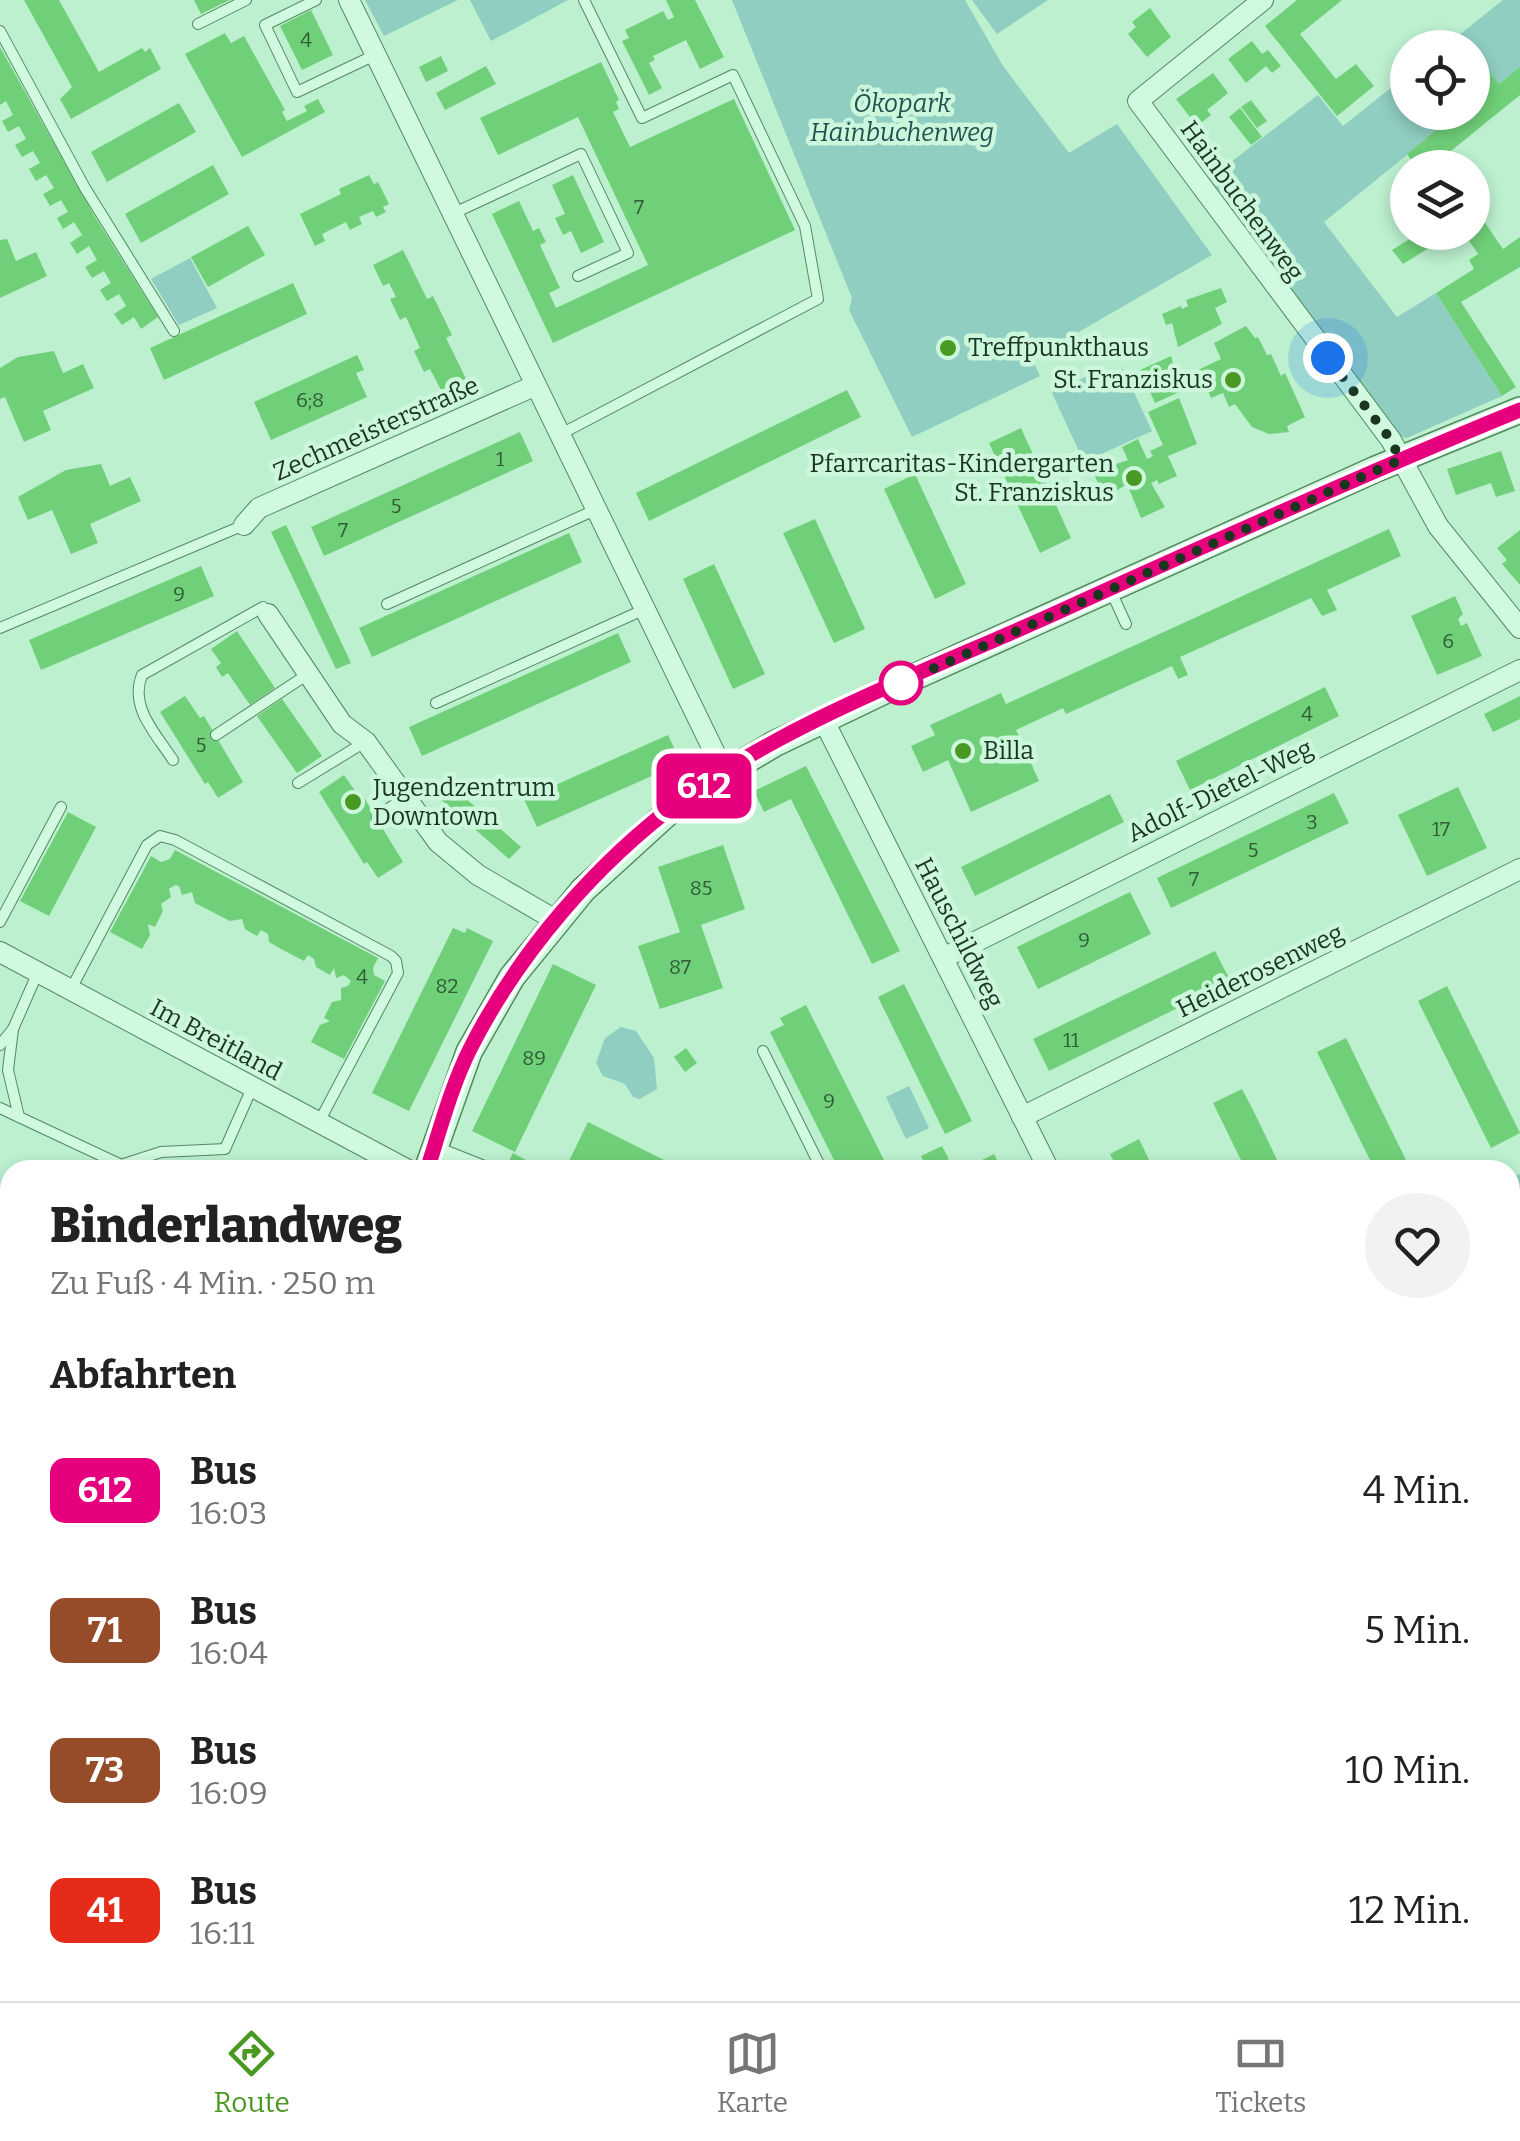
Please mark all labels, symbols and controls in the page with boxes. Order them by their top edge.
house number: 4 [300,28,312,52]
map controls [1390,30,1490,250]
button: locate [1390,30,1490,130]
park label: Ökopark Hainbuchenweg [810,89,994,148]
street label: Hainbuchenweg [1174,115,1310,287]
button: layers [1390,150,1490,250]
house number: 7 [634,195,644,219]
place label: Treffpunkthaus [968,333,1149,363]
your location [1303,333,1353,383]
marker: Treffpunkthaus [937,337,959,359]
place label: St. Franziskus [1053,365,1213,395]
marker: St. Franziskus [1222,369,1244,391]
street label: Zechmeisterstraße [269,370,483,488]
house number: 6;8 [296,388,324,412]
house number: 1 [496,447,504,471]
place label: Pfarrcaritas-Kindergarten St. Franziskus [810,449,1114,508]
marker: Pfarrcaritas-Kindergarten St. Franziskus [1123,467,1145,489]
house number: 5 [391,494,401,518]
house number: 7 [338,518,348,542]
house number: 9 [173,582,185,606]
house number: 6 [1442,629,1454,653]
unlabelled marker [880,662,922,704]
house number: 4 [1301,702,1313,726]
house number: 5 [196,733,206,757]
street label: Adolf-Dietel-Weg [1122,733,1318,849]
place label: Billa [983,736,1034,766]
marker: Billa [952,740,974,762]
line badge: 612 [646,754,762,818]
text: 612 [676,765,732,807]
place label: Jugendzentrum Downtown [372,773,555,832]
marker: Jugendzentrum Downtown [342,791,364,813]
house number: 3 [1306,810,1318,834]
house number: 17 [1432,817,1450,841]
house number: 5 [1248,838,1258,862]
street label: Hauschildweg [908,853,1010,1013]
house number: 7 [1189,867,1199,891]
house number: 85 [690,876,712,900]
street label: Heiderosenweg [1172,918,1348,1024]
house number: 9 [1078,928,1090,952]
house number: 87 [669,955,691,979]
house number: 4 [356,965,368,989]
house number: 82 [436,974,458,998]
street label: Im Breitland [145,993,287,1087]
house number: 11 [1063,1028,1079,1052]
house number: 89 [522,1046,546,1070]
house number: 9 [823,1089,835,1113]
button: heart [1365,1193,1470,1298]
text: Binderlandweg [50,1197,402,1255]
text: Zu Fuß · 4 Min. · 250 m [50,1264,375,1302]
text: Abfahrten [50,1352,236,1398]
text: Bus [190,1448,257,1494]
text: 4 Min. [1363,1467,1470,1513]
text: 612 [77,1469,133,1511]
text: 16:03 [190,1494,267,1532]
text: Bus [190,1588,257,1634]
text: 5 Min. [1365,1607,1470,1653]
text: 71 [88,1609,122,1651]
text: 16:04 [190,1634,268,1672]
text: Bus [190,1728,257,1774]
text: 10 Min. [1345,1747,1470,1793]
text: 73 [86,1749,124,1791]
text: 16:09 [190,1774,268,1812]
text: Bus [190,1868,257,1914]
text: 12 Min. [1349,1887,1470,1933]
text: 41 [87,1889,123,1931]
text: 16:11 [190,1914,255,1952]
tab: Route [213,2026,290,2119]
tab: Karte [717,2026,788,2119]
tab: Tickets [1215,2026,1307,2119]

